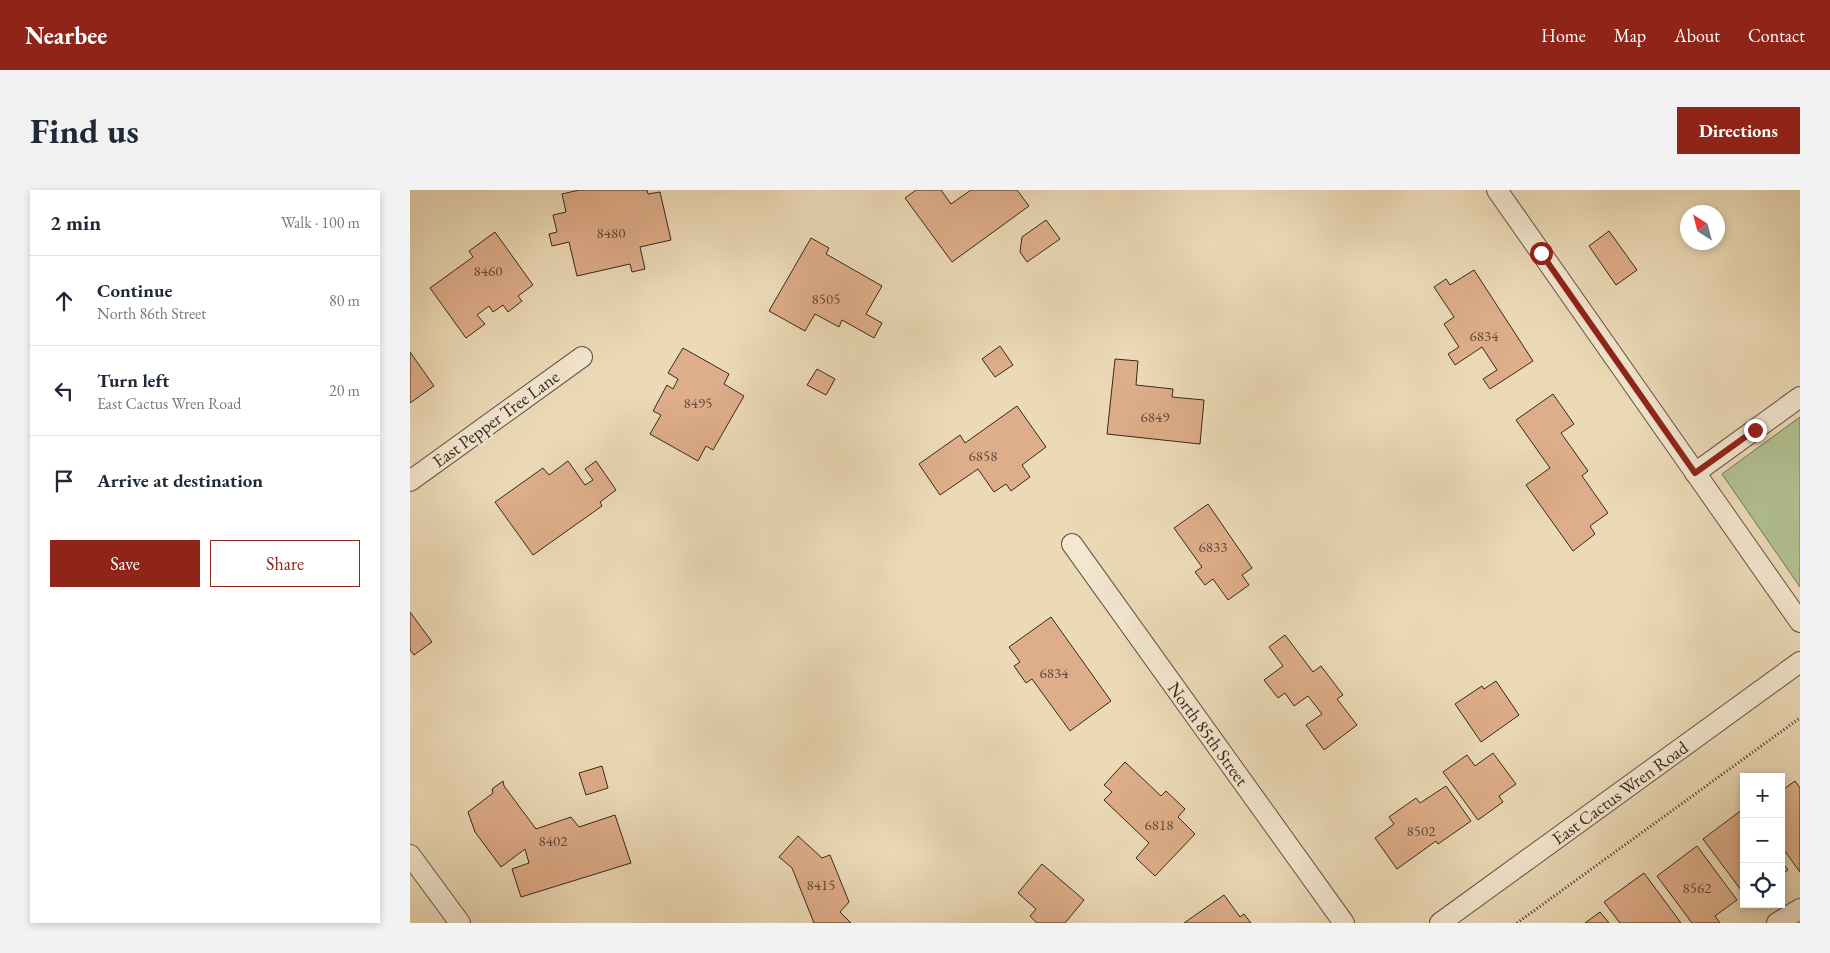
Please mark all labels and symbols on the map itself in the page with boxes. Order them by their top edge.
north arrow [1680,205,1725,250]
house number: 8480 [597,223,625,242]
route start [1530,242,1553,265]
house number: 8460 [474,261,502,280]
house number: 8505 [812,289,840,308]
house number: 6834 [1470,326,1499,345]
street label: East Pepper Tree Lane [428,365,564,472]
house number: 8495 [684,393,712,412]
house number: 6849 [1141,407,1169,426]
route end [1744,419,1767,442]
house number: 6858 [969,446,997,465]
house number: 6833 [1199,537,1227,556]
house number: 6834 [1040,663,1069,682]
street label: North 85th Street [1163,677,1254,791]
street label: East Cactus Wren Road [1547,735,1693,850]
house number: 6818 [1145,815,1173,834]
house number: 8502 [1407,821,1436,840]
house number: 8402 [539,831,568,850]
house number: 8415 [807,875,835,894]
house number: 8562 [1683,878,1712,897]

